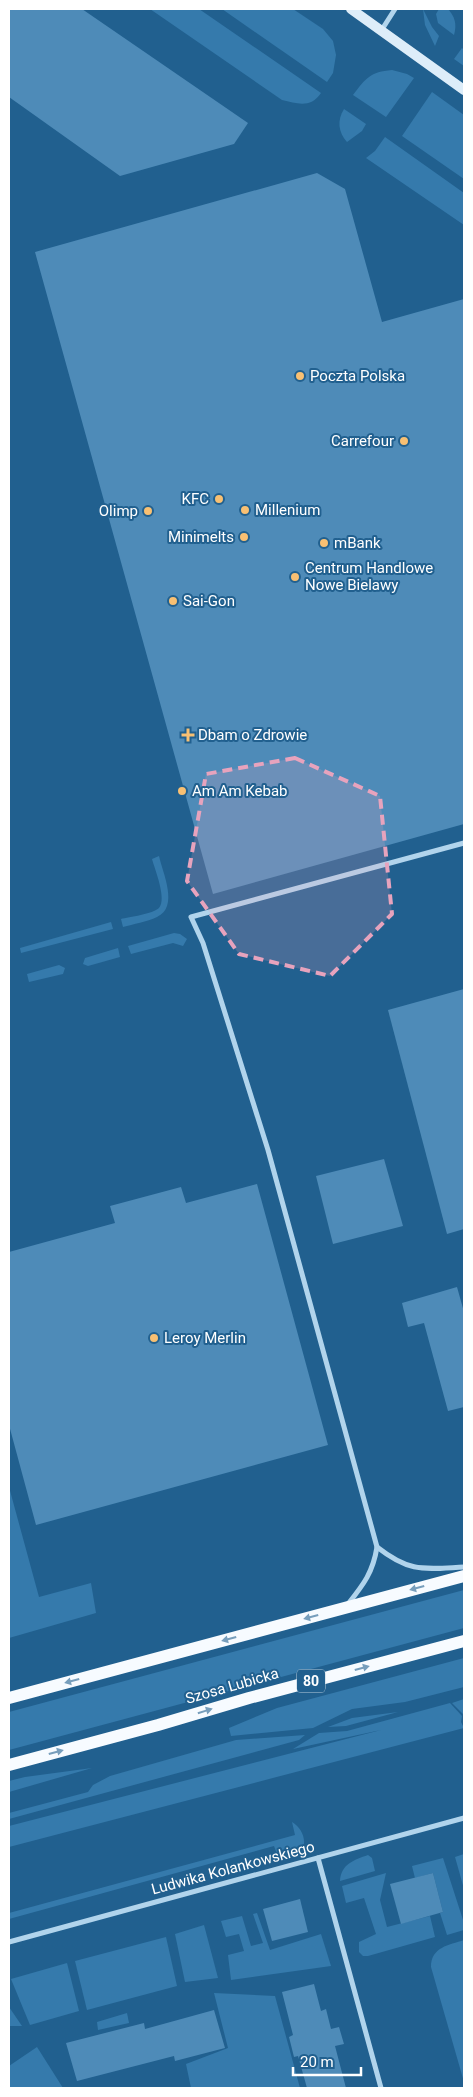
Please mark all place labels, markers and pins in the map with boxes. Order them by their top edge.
place label: Poczta Polska [310,367,405,385]
marker: Poczta Polska [294,370,306,382]
place label: Carrefour [331,432,394,450]
marker: Carrefour [398,435,410,447]
place label: KFC [182,490,209,508]
marker: KFC [213,493,225,505]
place label: Millenium [255,501,320,519]
place label: Olimp [99,502,138,520]
marker: Millenium [239,504,251,516]
marker: Olimp [142,505,154,517]
place label: Minimelts [168,528,234,546]
marker: Minimelts [238,531,250,543]
place label: mBank [334,534,381,552]
marker: mBank [318,537,330,549]
place label: Centrum Handlowe Nowe Bielawy [305,559,433,594]
marker: Centrum Handlowe Nowe Bielawy [289,571,301,583]
place label: Sai-Gon [183,592,235,610]
marker: Sai-Gon [167,595,179,607]
place label: Dbam o Zdrowie [198,726,307,744]
marker: Dbam o Zdrowie [182,729,194,741]
place label: Am Am Kebab [192,782,288,800]
marker: Am Am Kebab [176,785,188,797]
place label: Leroy Merlin [164,1329,246,1347]
marker: Leroy Merlin [148,1332,160,1344]

